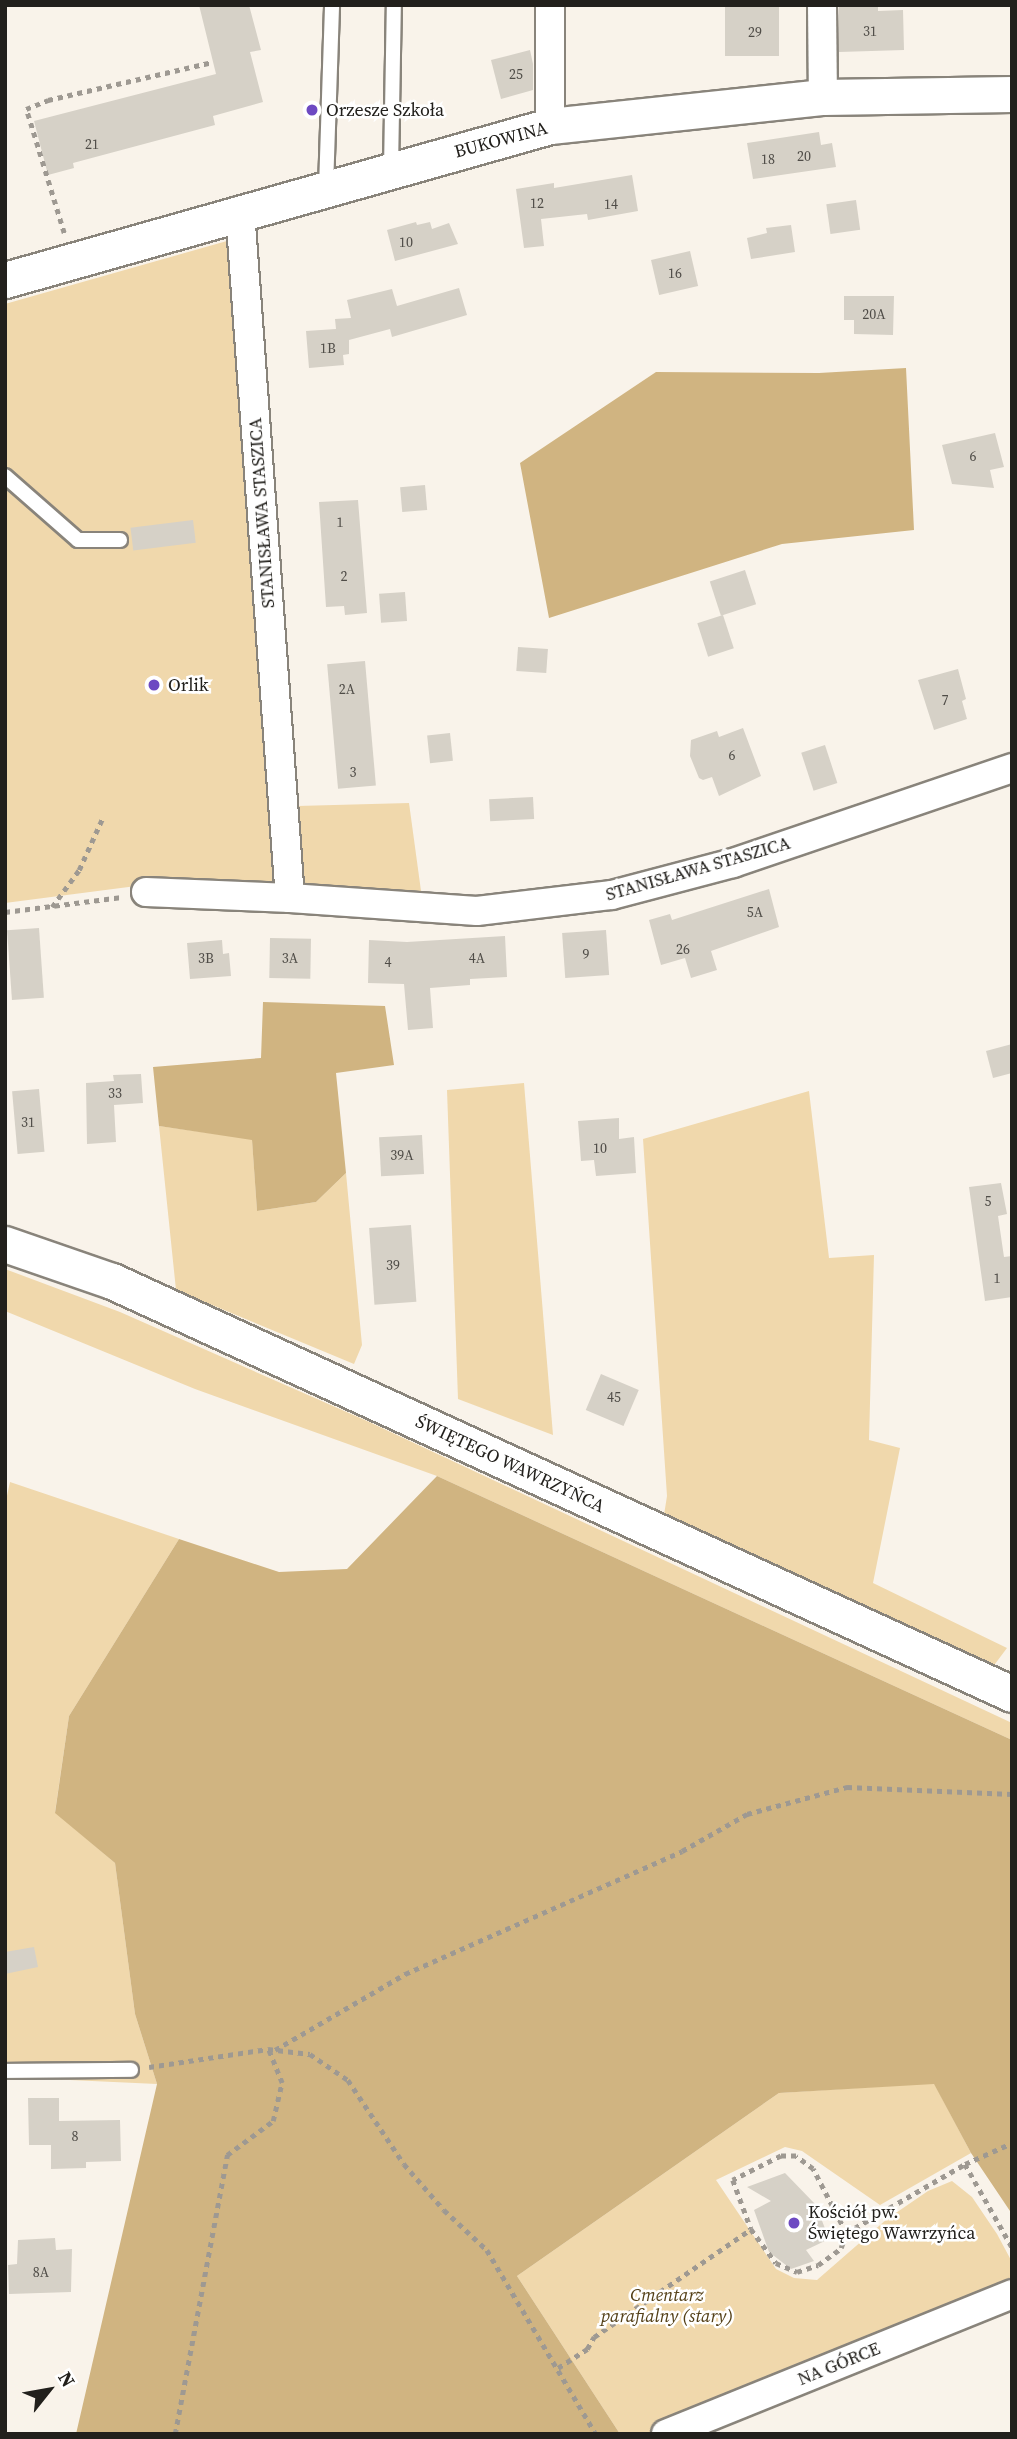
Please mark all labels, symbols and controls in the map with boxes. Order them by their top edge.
house number: 31 [863,23,877,39]
house number: 29 [748,24,762,40]
house number: 25 [509,66,523,82]
place label: Orzesze Szkoła [326,99,444,121]
marker: Orzesze Szkoła [304,102,320,118]
street label: BUKOWINA [452,117,550,163]
house number: 21 [85,136,99,152]
house number: 20 [797,148,811,164]
house number: 18 [761,151,775,167]
house number: 12 [530,195,544,211]
house number: 14 [604,196,618,212]
house number: 10 [399,234,413,250]
house number: 16 [668,265,682,281]
house number: 20A [862,306,886,322]
house number: 1B [320,340,336,356]
street label: STANISŁAWA STASZICA [245,417,279,609]
house number: 6 [970,448,976,464]
house number: 1 [337,514,343,530]
house number: 2 [341,568,347,584]
place label: Orlik [168,674,209,696]
marker: Orlik [146,677,162,693]
house number: 2A [339,681,355,697]
house number: 7 [942,692,948,708]
house number: 6 [729,747,735,763]
house number: 3 [350,764,356,780]
street label: STANISŁAWA STASZICA [603,832,793,906]
house number: 5A [747,904,763,920]
house number: 26 [676,941,690,957]
house number: 9 [583,946,589,962]
house number: 3B [198,950,214,966]
house number: 3A [282,950,298,966]
house number: 4A [469,950,485,966]
house number: 4 [385,954,391,970]
house number: 33 [108,1085,122,1101]
house number: 31 [21,1114,35,1130]
house number: 10 [593,1140,607,1156]
house number: 39A [390,1147,414,1163]
house number: 5 [985,1193,991,1209]
house number: 39 [386,1257,400,1273]
house number: 1 [994,1270,1000,1286]
house number: 45 [607,1389,621,1405]
street label: ŚWIĘTEGO WAWRZYŃCA [412,1411,608,1517]
house number: 8 [72,2128,78,2144]
place label: Kościół pw. Świętego Wawrzyńca [808,2202,976,2244]
marker: Kościół pw. Świętego Wawrzyńca [786,2215,802,2231]
house number: 8A [33,2264,49,2280]
park label: Cmentarz parafialny (stary) [601,2285,733,2328]
street label: NA GÓRCE [795,2338,883,2390]
north arrow [14,2355,84,2425]
text: N [52,2367,82,2392]

